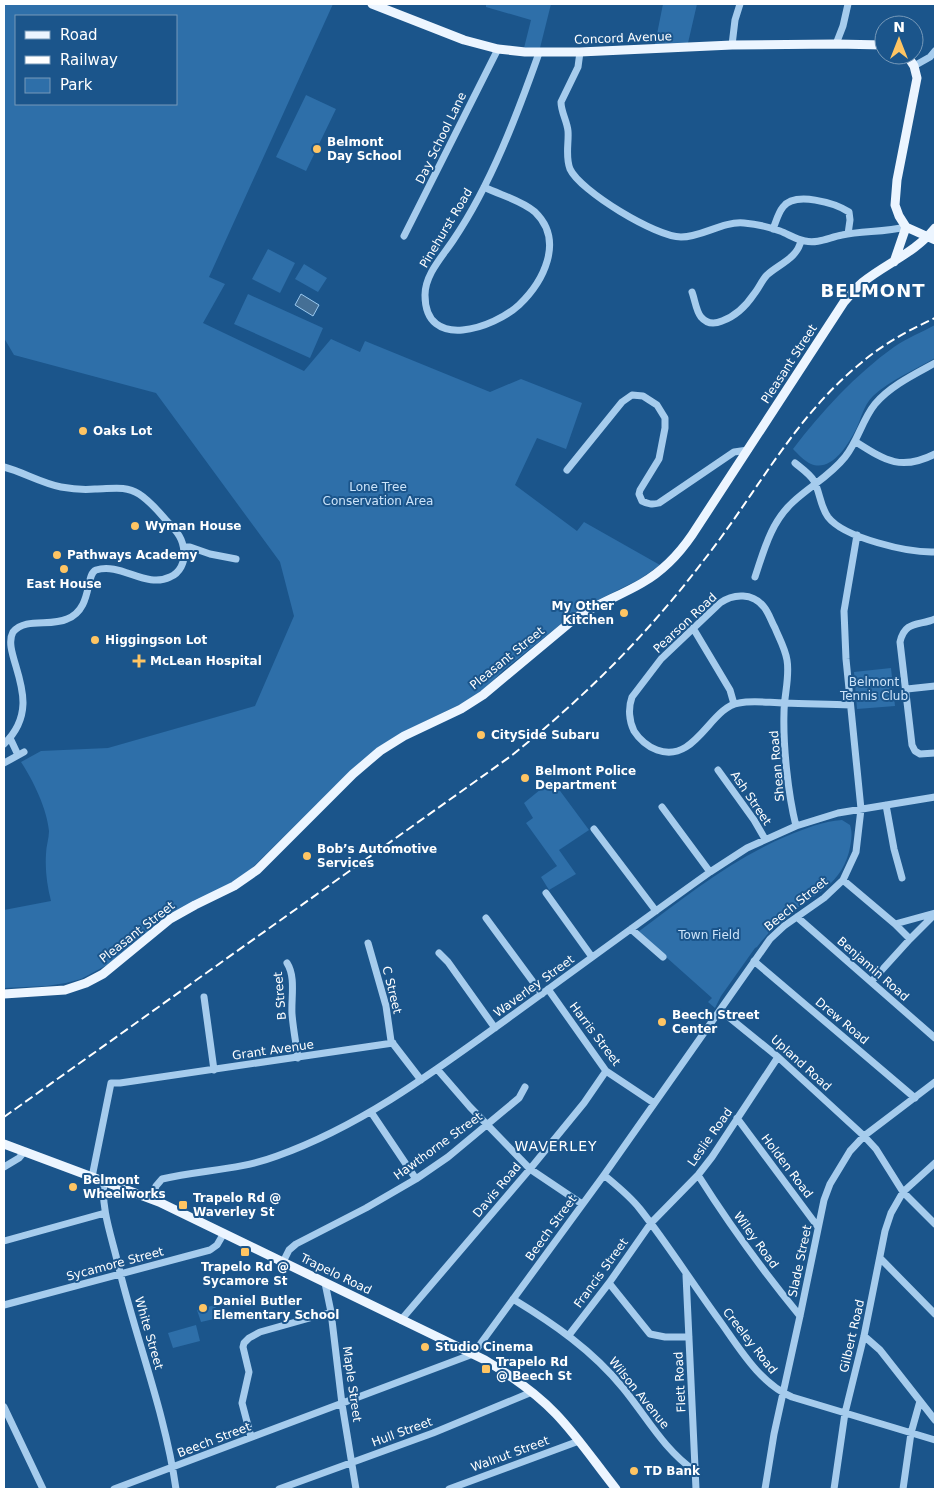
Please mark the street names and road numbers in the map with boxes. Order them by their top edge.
street label: Concord Avenue [574,29,672,47]
street label: Day School Lane [413,90,469,186]
street label: Pinehurst Road [417,186,475,270]
street label: Pleasant Street [758,322,820,406]
street label: Pearson Road [650,590,720,656]
street label: Pleasant Street [467,624,547,692]
street label: Shean Road [767,730,787,802]
street label: Ash Street [728,768,774,828]
street label: Beech Street [761,874,831,934]
street label: Pleasant Street [97,898,178,966]
street label: Benjamin Road [834,934,912,1004]
street label: Waverley Street [491,952,577,1020]
street label: C Street [379,965,405,1016]
street label: B Street [271,971,289,1021]
street label: Drew Road [813,995,871,1047]
street label: Harris Street [567,999,624,1069]
street label: Upland Road [768,1032,834,1094]
street label: Grant Avenue [231,1037,315,1063]
street label: Leslie Road [685,1105,735,1169]
street label: Hawthorne Street [391,1109,485,1183]
street label: Holden Road [758,1131,816,1201]
street label: Davis Road [470,1160,524,1220]
street label: Beech Street [523,1192,580,1263]
street label: Wiley Road [731,1209,781,1271]
street label: Slade Street [786,1223,815,1298]
street label: Francis Street [571,1235,631,1310]
street label: Sycamore Street [65,1244,165,1284]
street label: Trapelo Road [297,1250,374,1297]
street label: White Street [132,1295,166,1371]
street label: Gilbert Road [837,1298,867,1374]
street label: Creeley Road [720,1305,780,1377]
street label: Maple Street [340,1345,364,1423]
street label: Flett Road [671,1351,689,1413]
street label: Wilson Avenue [606,1354,672,1432]
street label: Hull Street [370,1414,435,1449]
street label: Beech Street [175,1419,253,1460]
street label: Walnut Street [469,1433,551,1475]

